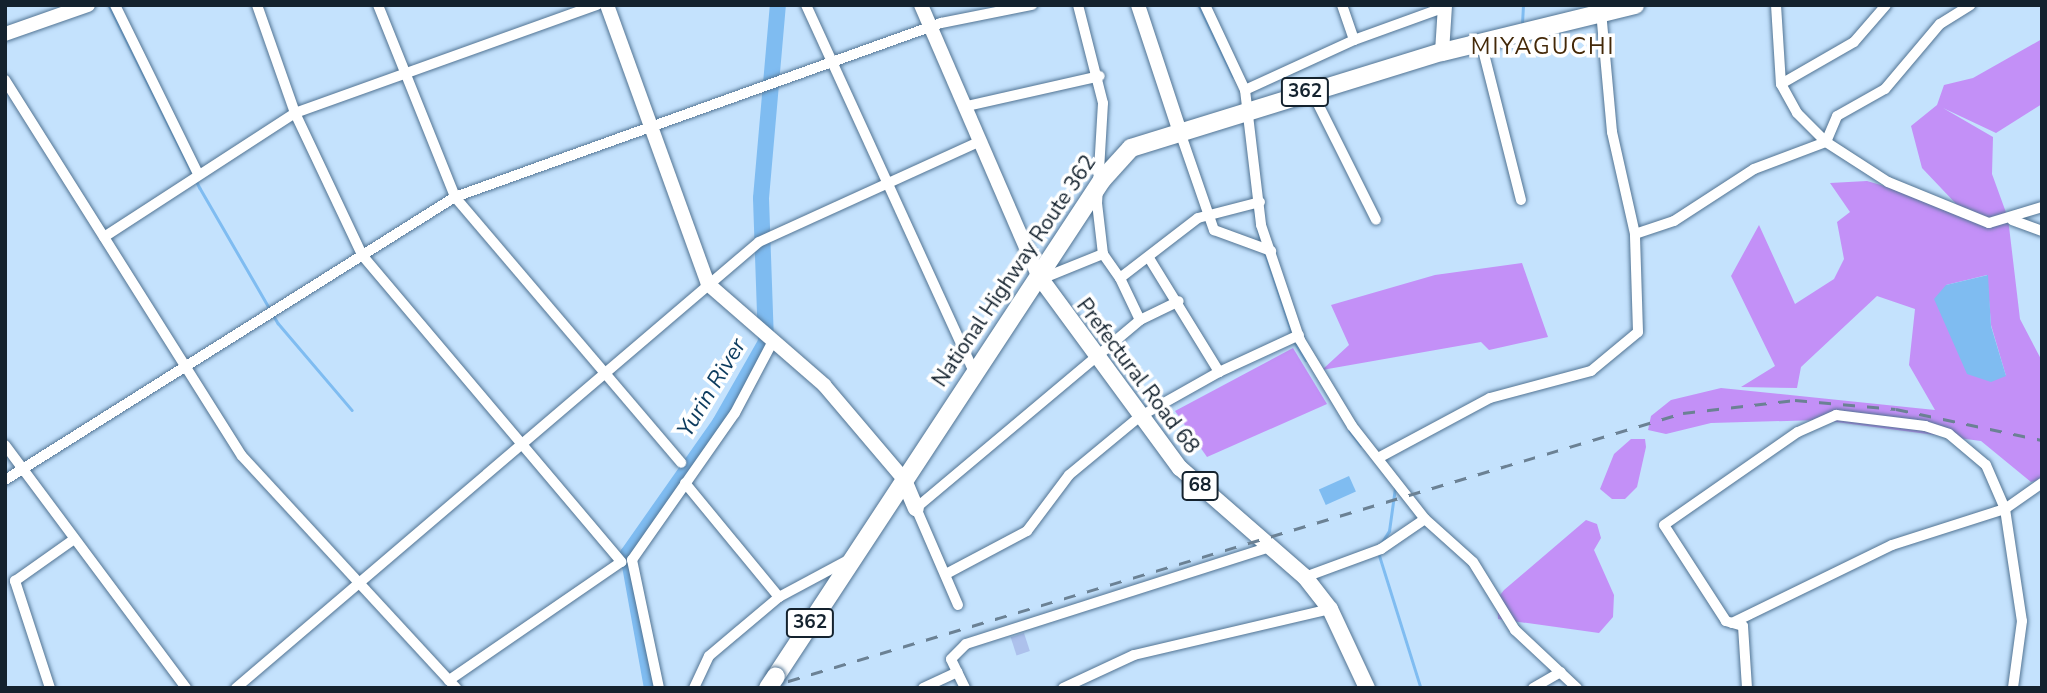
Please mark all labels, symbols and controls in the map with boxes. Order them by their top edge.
district label: MIYAGUCHI [1472,33,1614,61]
road number: 362 [1280,76,1330,108]
street label: National Highway Route 362 [927,150,1101,392]
street label: Prefectural Road 68 [1071,293,1205,459]
water label: Yurin River [672,334,752,442]
road number: 68 [1181,471,1219,502]
road number: 362 [786,608,834,638]

